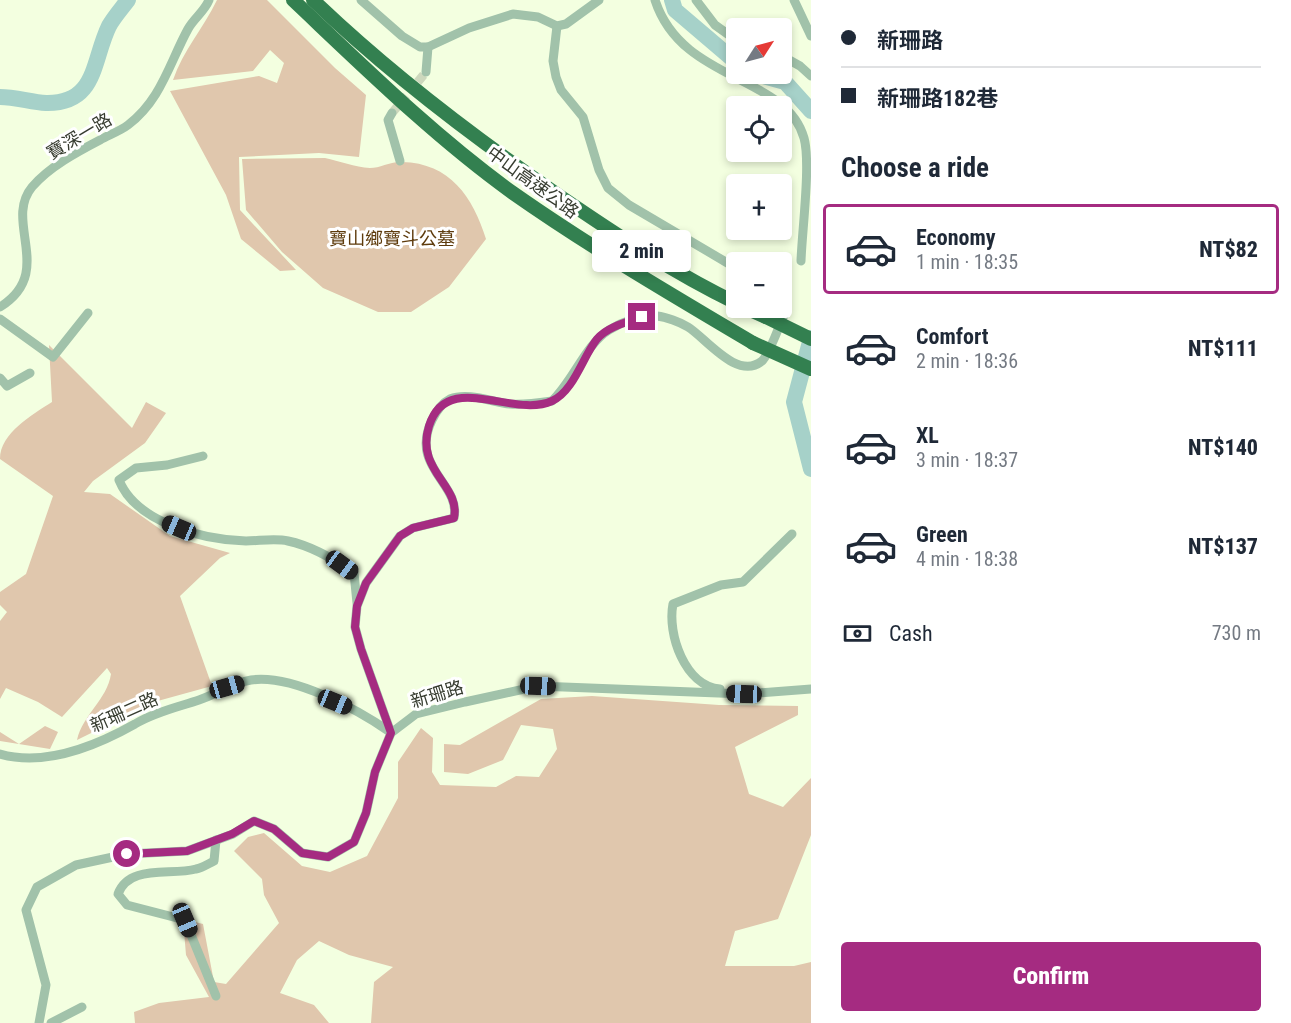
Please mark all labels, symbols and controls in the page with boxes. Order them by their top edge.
north arrow [726,18,792,84]
map controls [726,18,792,318]
text: 新珊路 [877,28,943,53]
text: 新珊路182巷 [877,86,998,111]
button: locate [726,96,792,162]
street label: 寶深一路 [43,108,115,164]
street label: 中山高速公路 [483,142,583,222]
text: Choose a ride [841,152,989,184]
button: + [726,174,792,240]
icon: car [844,222,898,276]
text: Economy [916,225,996,250]
park label: 寶山鄉寶斗公墓 [329,228,455,249]
callout: 2 min [592,230,692,272]
text: NT$82 [1199,237,1258,262]
text: 2 min [619,239,664,263]
text: 1 min · 18:35 [916,250,1018,274]
button: − [726,252,792,318]
route end [628,303,655,330]
icon: car [844,321,898,375]
text: Comfort [916,324,989,349]
text: NT$111 [1188,336,1258,361]
text: 2 min · 18:36 [916,349,1018,373]
icon: car [844,420,898,474]
text: XL [916,423,939,448]
text: NT$140 [1188,435,1258,460]
text: 3 min · 18:37 [916,448,1018,472]
car [159,513,199,543]
icon: car [844,519,898,573]
text: Green [916,522,968,547]
text: NT$137 [1188,534,1258,559]
car [322,547,362,583]
text: 4 min · 18:38 [916,547,1018,571]
icon: cash [841,617,874,650]
text: Cash [889,621,933,646]
text: 730 m [1212,621,1261,645]
car [207,673,247,701]
street label: 新珊路 [408,676,466,712]
car [520,676,556,696]
car [726,684,762,704]
car [315,687,355,717]
street label: 新珊二路 [87,688,161,736]
route start [113,840,140,867]
car [170,900,200,940]
button: Confirm [841,942,1261,1011]

